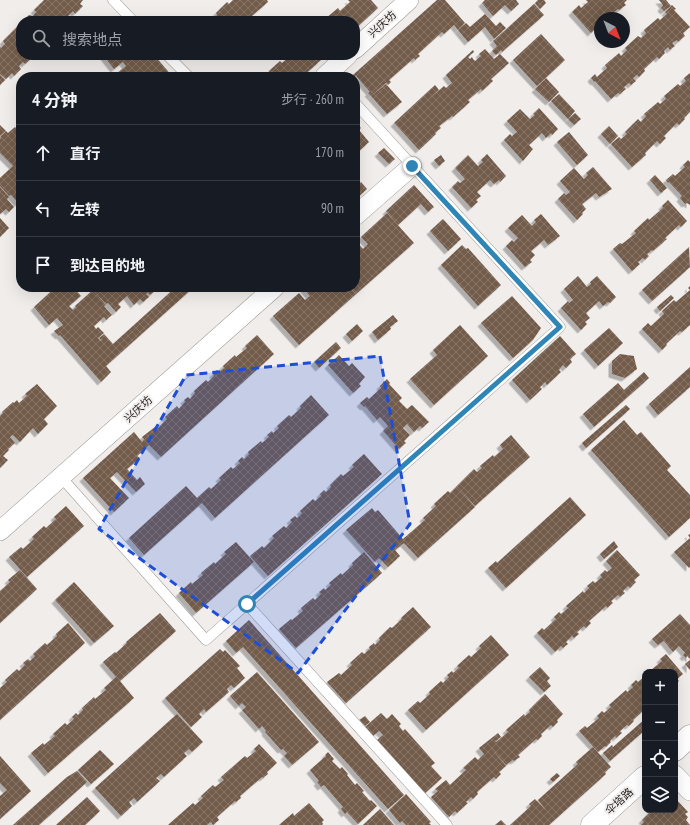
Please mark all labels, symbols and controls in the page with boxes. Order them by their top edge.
street label: 兴庆坊 [365,8,399,40]
north arrow [594,12,630,48]
search box [16,16,360,60]
icon: search [30,27,52,49]
text: 搜索地点 [62,30,122,49]
text: 4 分钟 [32,89,78,111]
text: 步行 · 260 m [281,91,344,108]
icon: ahead [32,142,54,164]
text: 直行 [70,144,100,163]
text: 170 m [315,144,344,161]
route end [403,157,421,175]
icon: left [32,198,54,220]
text: 左转 [70,200,100,219]
text: 90 m [321,200,344,217]
icon: arrive [32,254,54,276]
text: 到达目的地 [70,256,145,275]
street label: 兴庆坊 [121,393,155,425]
route start [238,595,256,613]
map controls [642,669,678,813]
button: + [642,669,678,705]
button: − [642,705,678,741]
button: locate [642,741,678,777]
button: layers [642,777,678,813]
street label: 伞塔路 [602,785,636,817]

